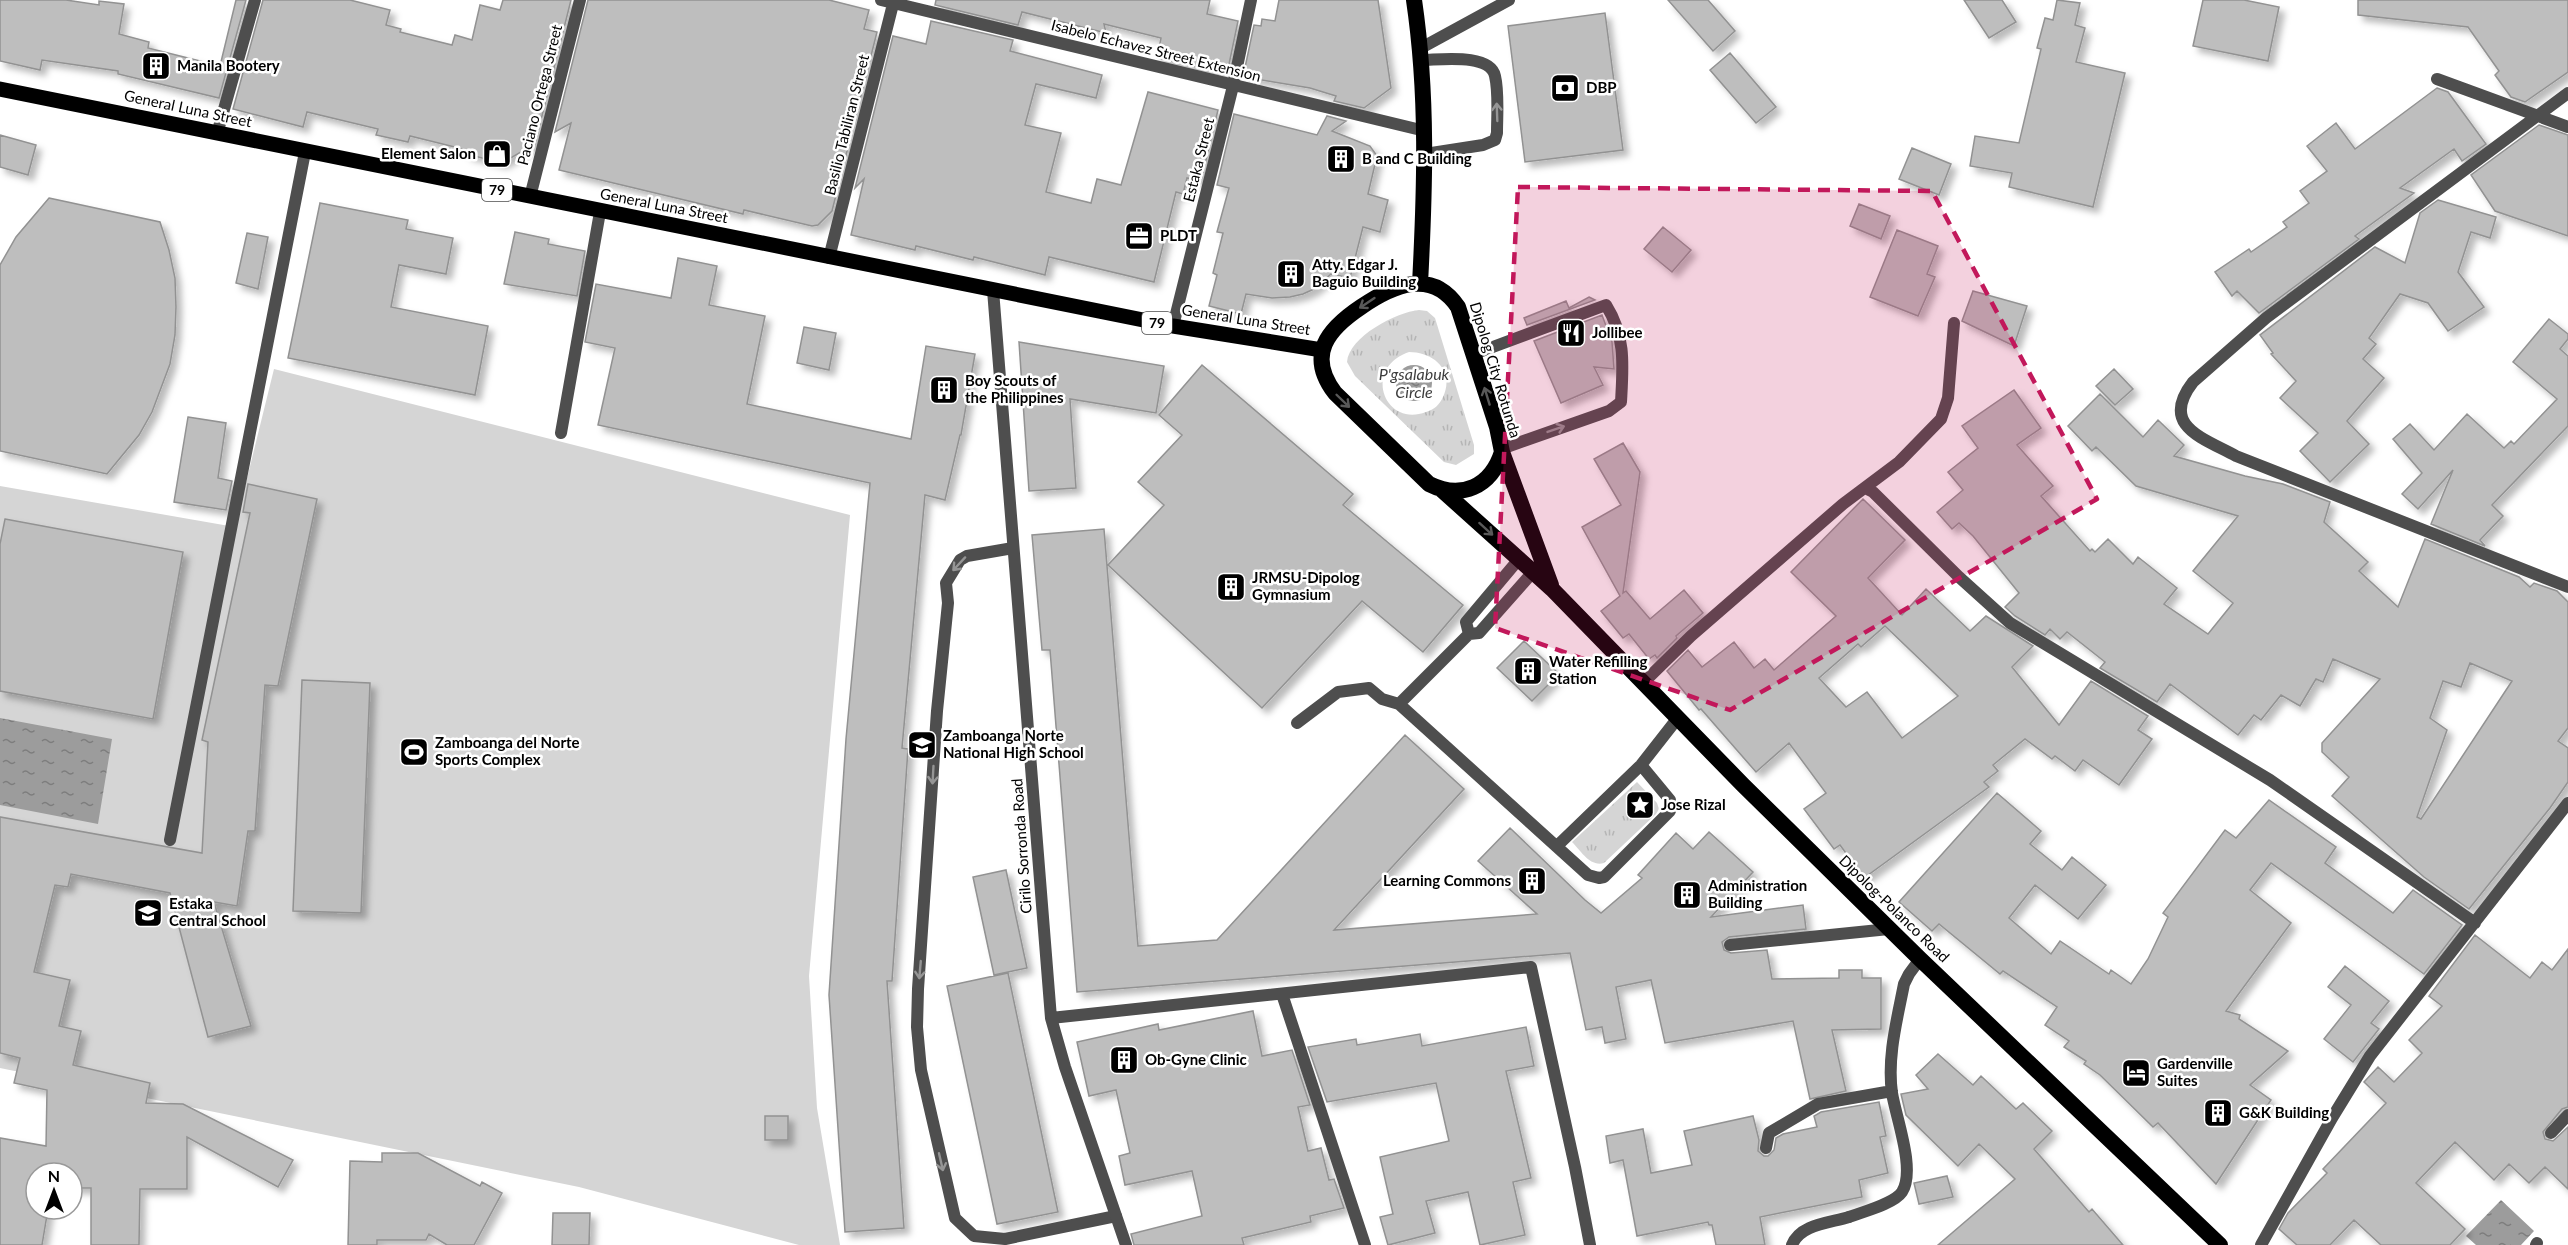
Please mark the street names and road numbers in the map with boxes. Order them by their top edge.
street label: Isabelo Echavez Street Extension [1050,15,1263,85]
street label: Paciano Ortega Street [513,22,565,167]
street label: Basilio Tabiliran Street [820,52,872,197]
street label: General Luna Street [123,86,254,130]
street label: Estaka Street [1179,115,1217,204]
road number: 79 [482,179,512,201]
street label: General Luna Street [599,184,730,226]
street label: General Luna Street [1181,300,1312,338]
street label: Dipolog City Rotunda [1467,300,1525,440]
road number: 79 [1142,312,1172,334]
street label: Cirilo Sorronda Road [1007,778,1035,914]
street label: Dipolog-Polanco Road [1836,851,1954,966]

